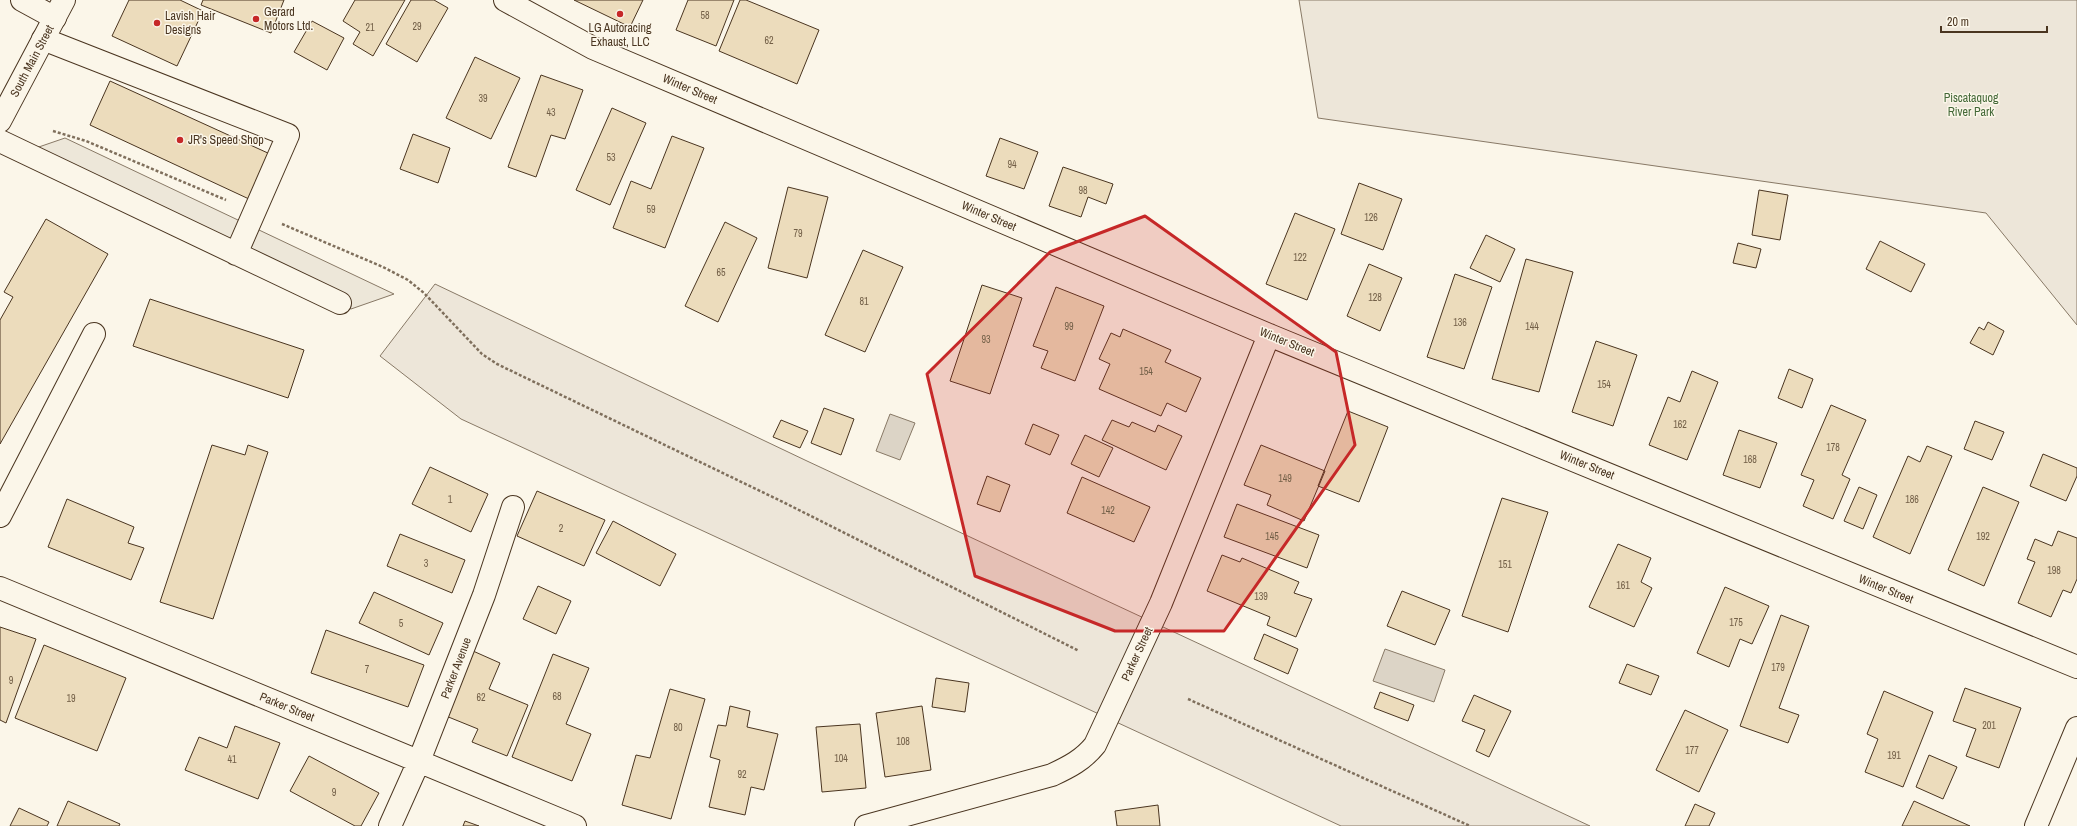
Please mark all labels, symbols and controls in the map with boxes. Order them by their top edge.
place label: Gerard Motors Ltd. [264,4,313,34]
place label: Lavish Hair Designs [165,8,216,38]
scale bar [1941,8,2047,34]
marker: LG Autoracing Exhaust, LLC [615,9,625,19]
house number: 58 [700,9,710,22]
marker: Gerard Motors Ltd. [251,14,261,24]
text: 20 m [1947,14,1969,30]
marker: Lavish Hair Designs [152,18,162,28]
house number: 29 [412,20,422,33]
place label: LG Autoracing Exhaust, LLC [589,20,652,50]
house number: 21 [365,21,375,34]
street label: South Main Street [6,22,58,100]
house number: 62 [764,34,774,47]
street label: Winter Street [660,70,720,108]
park label: Piscataquog River Park [1944,90,1999,120]
house number: 39 [478,92,488,105]
house number: 43 [546,106,556,119]
place label: JR's Speed Shop [188,132,264,148]
marker: JR's Speed Shop [175,135,185,145]
house number: 53 [606,151,616,164]
house number: 94 [1007,158,1017,171]
house number: 98 [1078,184,1088,197]
street label: Winter Street [959,197,1019,235]
house number: 59 [646,203,656,216]
house number: 126 [1364,211,1378,224]
house number: 79 [793,227,803,240]
house number: 122 [1293,251,1307,264]
house number: 65 [716,266,726,279]
house number: 128 [1368,291,1382,304]
house number: 81 [859,295,869,308]
house number: 136 [1453,316,1467,329]
house number: 99 [1064,320,1074,333]
house number: 144 [1525,320,1539,333]
street label: Winter Street [1257,324,1317,360]
house number: 93 [981,333,991,346]
house number: 154 [1139,365,1153,378]
house number: 154 [1597,378,1611,391]
house number: 162 [1673,418,1687,431]
house number: 178 [1826,441,1840,454]
street label: Winter Street [1557,447,1617,483]
house number: 168 [1743,453,1757,466]
house number: 149 [1278,472,1292,485]
house number: 1 [448,493,453,506]
house number: 186 [1905,493,1919,506]
house number: 142 [1101,504,1115,517]
house number: 2 [559,522,564,535]
house number: 145 [1265,530,1279,543]
house number: 192 [1976,530,1990,543]
house number: 3 [424,557,429,570]
house number: 151 [1498,558,1512,571]
house number: 198 [2047,564,2061,577]
street label: Winter Street [1856,571,1916,607]
house number: 161 [1616,579,1630,592]
house number: 139 [1254,590,1268,603]
house number: 175 [1729,616,1743,629]
house number: 5 [399,617,404,630]
street label: Parker Street [1117,624,1157,684]
street label: Parker Avenue [437,635,475,701]
house number: 179 [1771,661,1785,674]
house number: 7 [365,663,370,676]
house number: 9 [9,674,14,687]
street label: Parker Street [257,689,317,725]
house number: 68 [552,690,562,703]
house number: 62 [476,691,486,704]
house number: 19 [66,692,76,705]
house number: 201 [1982,719,1996,732]
house number: 80 [673,721,683,734]
house number: 108 [896,735,910,748]
house number: 177 [1685,744,1699,757]
house number: 191 [1887,749,1901,762]
house number: 104 [834,752,848,765]
house number: 41 [227,753,237,766]
house number: 92 [737,768,747,781]
house number: 9 [332,786,337,799]

